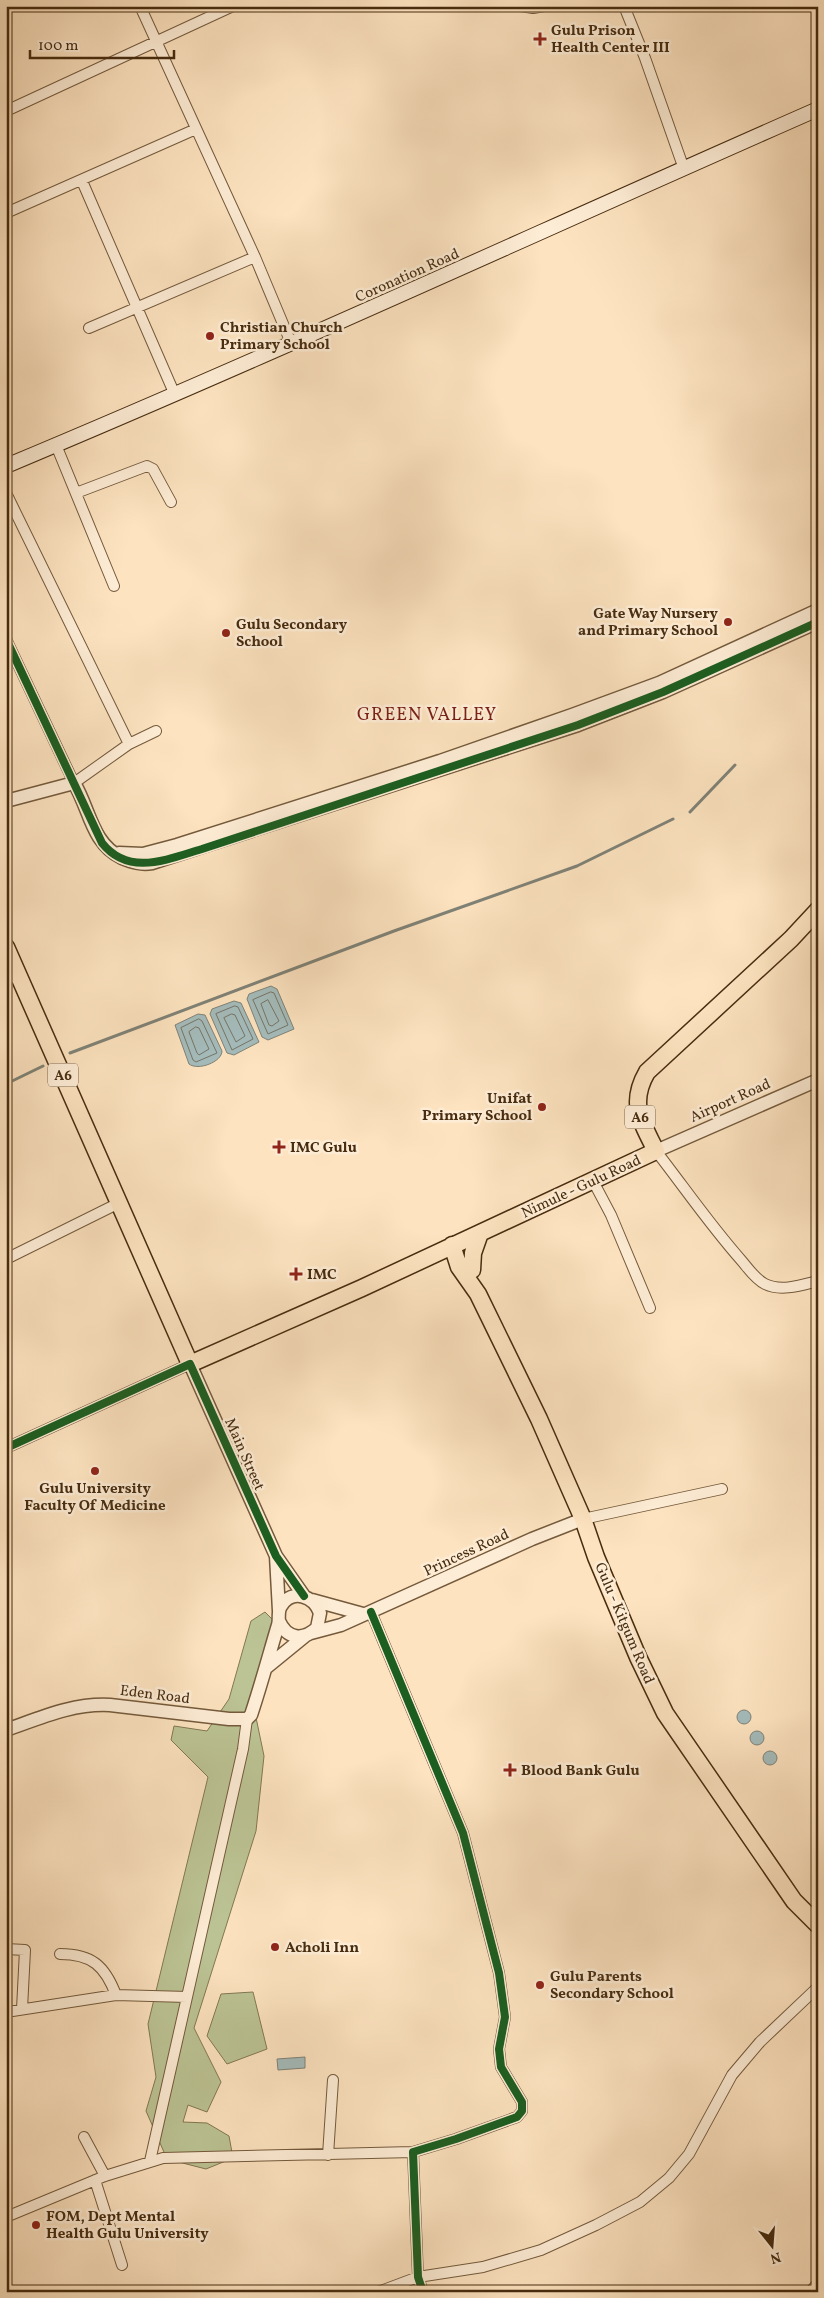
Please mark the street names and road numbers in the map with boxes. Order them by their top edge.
street label: Coronation Road [352,244,463,309]
road number: A6 [48,1064,78,1086]
street label: Airport Road [687,1074,774,1129]
road number: A6 [625,1106,655,1128]
street label: Nimule - Gulu Road [518,1150,645,1224]
street label: Main Street [218,1415,269,1494]
street label: Princess Road [421,1524,513,1582]
street label: Gulu - Kitgum Road [589,1560,659,1688]
street label: Eden Road [119,1681,191,1710]

